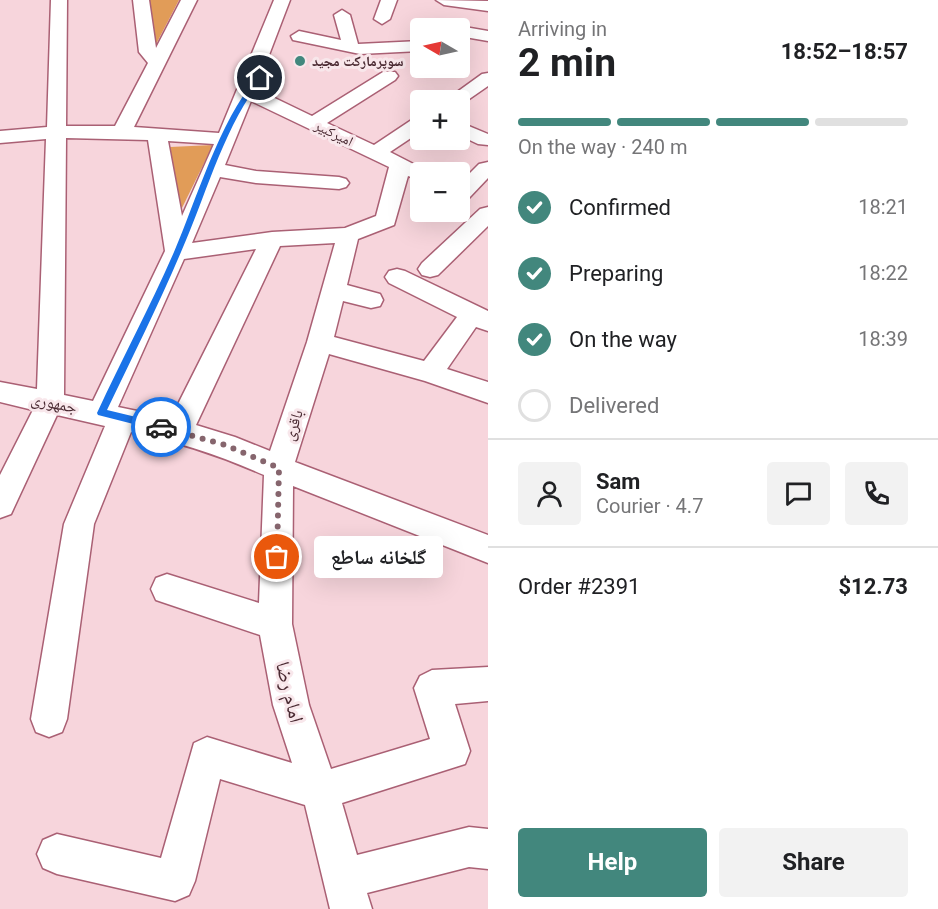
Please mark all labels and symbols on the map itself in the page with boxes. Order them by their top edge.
north arrow [410,18,470,78]
pin [234,52,285,103]
place label: سوپرمارکت مجید [312,53,404,70]
marker: سوپرمارکت مجید [293,54,307,68]
street label: امیرکبیر [311,116,356,150]
street label: جمهوری [29,389,79,418]
courier [131,397,191,457]
street label: باقری [279,407,308,443]
pin [251,531,302,582]
callout: گلخانه ساطع [313,536,442,578]
street label: امام رضا [269,659,309,726]

